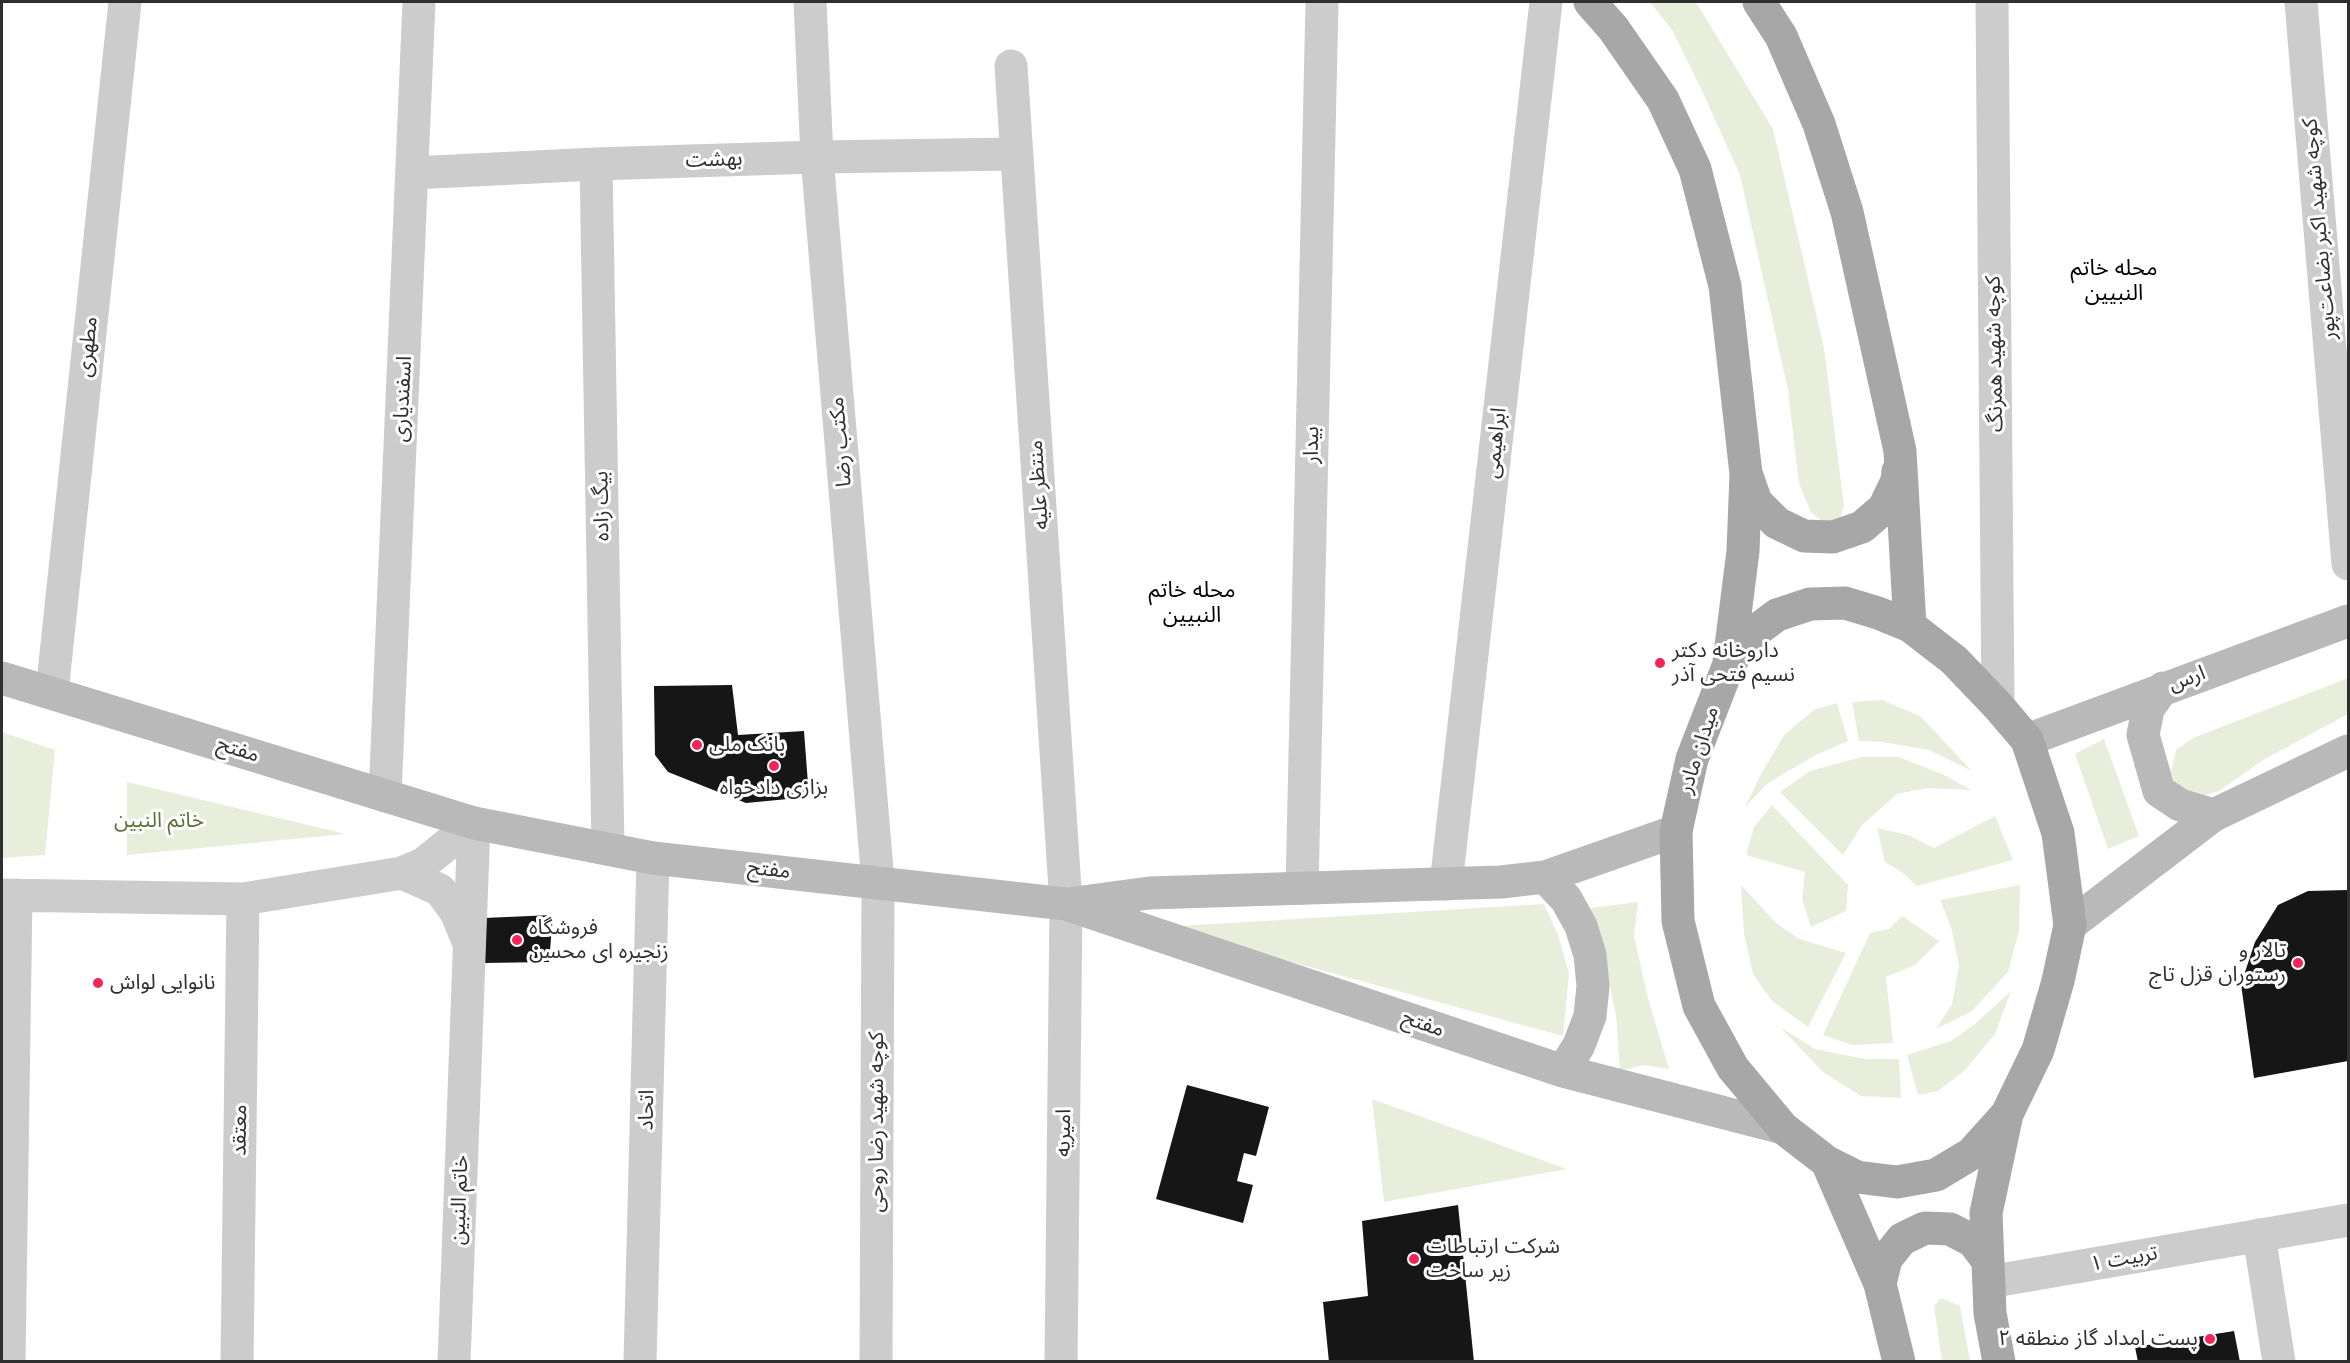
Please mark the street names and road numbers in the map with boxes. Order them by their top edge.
street label: کوچه شهید اکبر بضاعت‌پور [2298,117,2342,341]
street label: بهشت [685,146,743,174]
street label: کوچه شهید همرنگ [1981,276,2009,432]
street label: مطهری [72,315,104,379]
street label: اسفندیاری [388,355,418,443]
street label: مکتب رضا [825,396,857,488]
street label: ابراهیمی [1480,406,1512,480]
street label: بیدار [1299,426,1325,464]
street label: منتظر علیه [1023,439,1055,531]
street label: بیگ زاده [589,471,615,541]
street label: ارس [2165,661,2209,697]
street label: میدان مادر [1673,703,1725,797]
street label: مفتح [214,732,262,768]
street label: مفتح [746,855,792,885]
street label: مفتح [1399,1005,1447,1043]
street label: کوچه شهید رضا روحی [864,1031,890,1213]
street label: اتحاد [634,1089,660,1131]
street label: معتقد [227,1104,253,1156]
street label: امیریه [1051,1109,1077,1157]
street label: خاتم النبین [446,1155,474,1245]
street label: تربیت ۱ [2088,1241,2160,1277]

